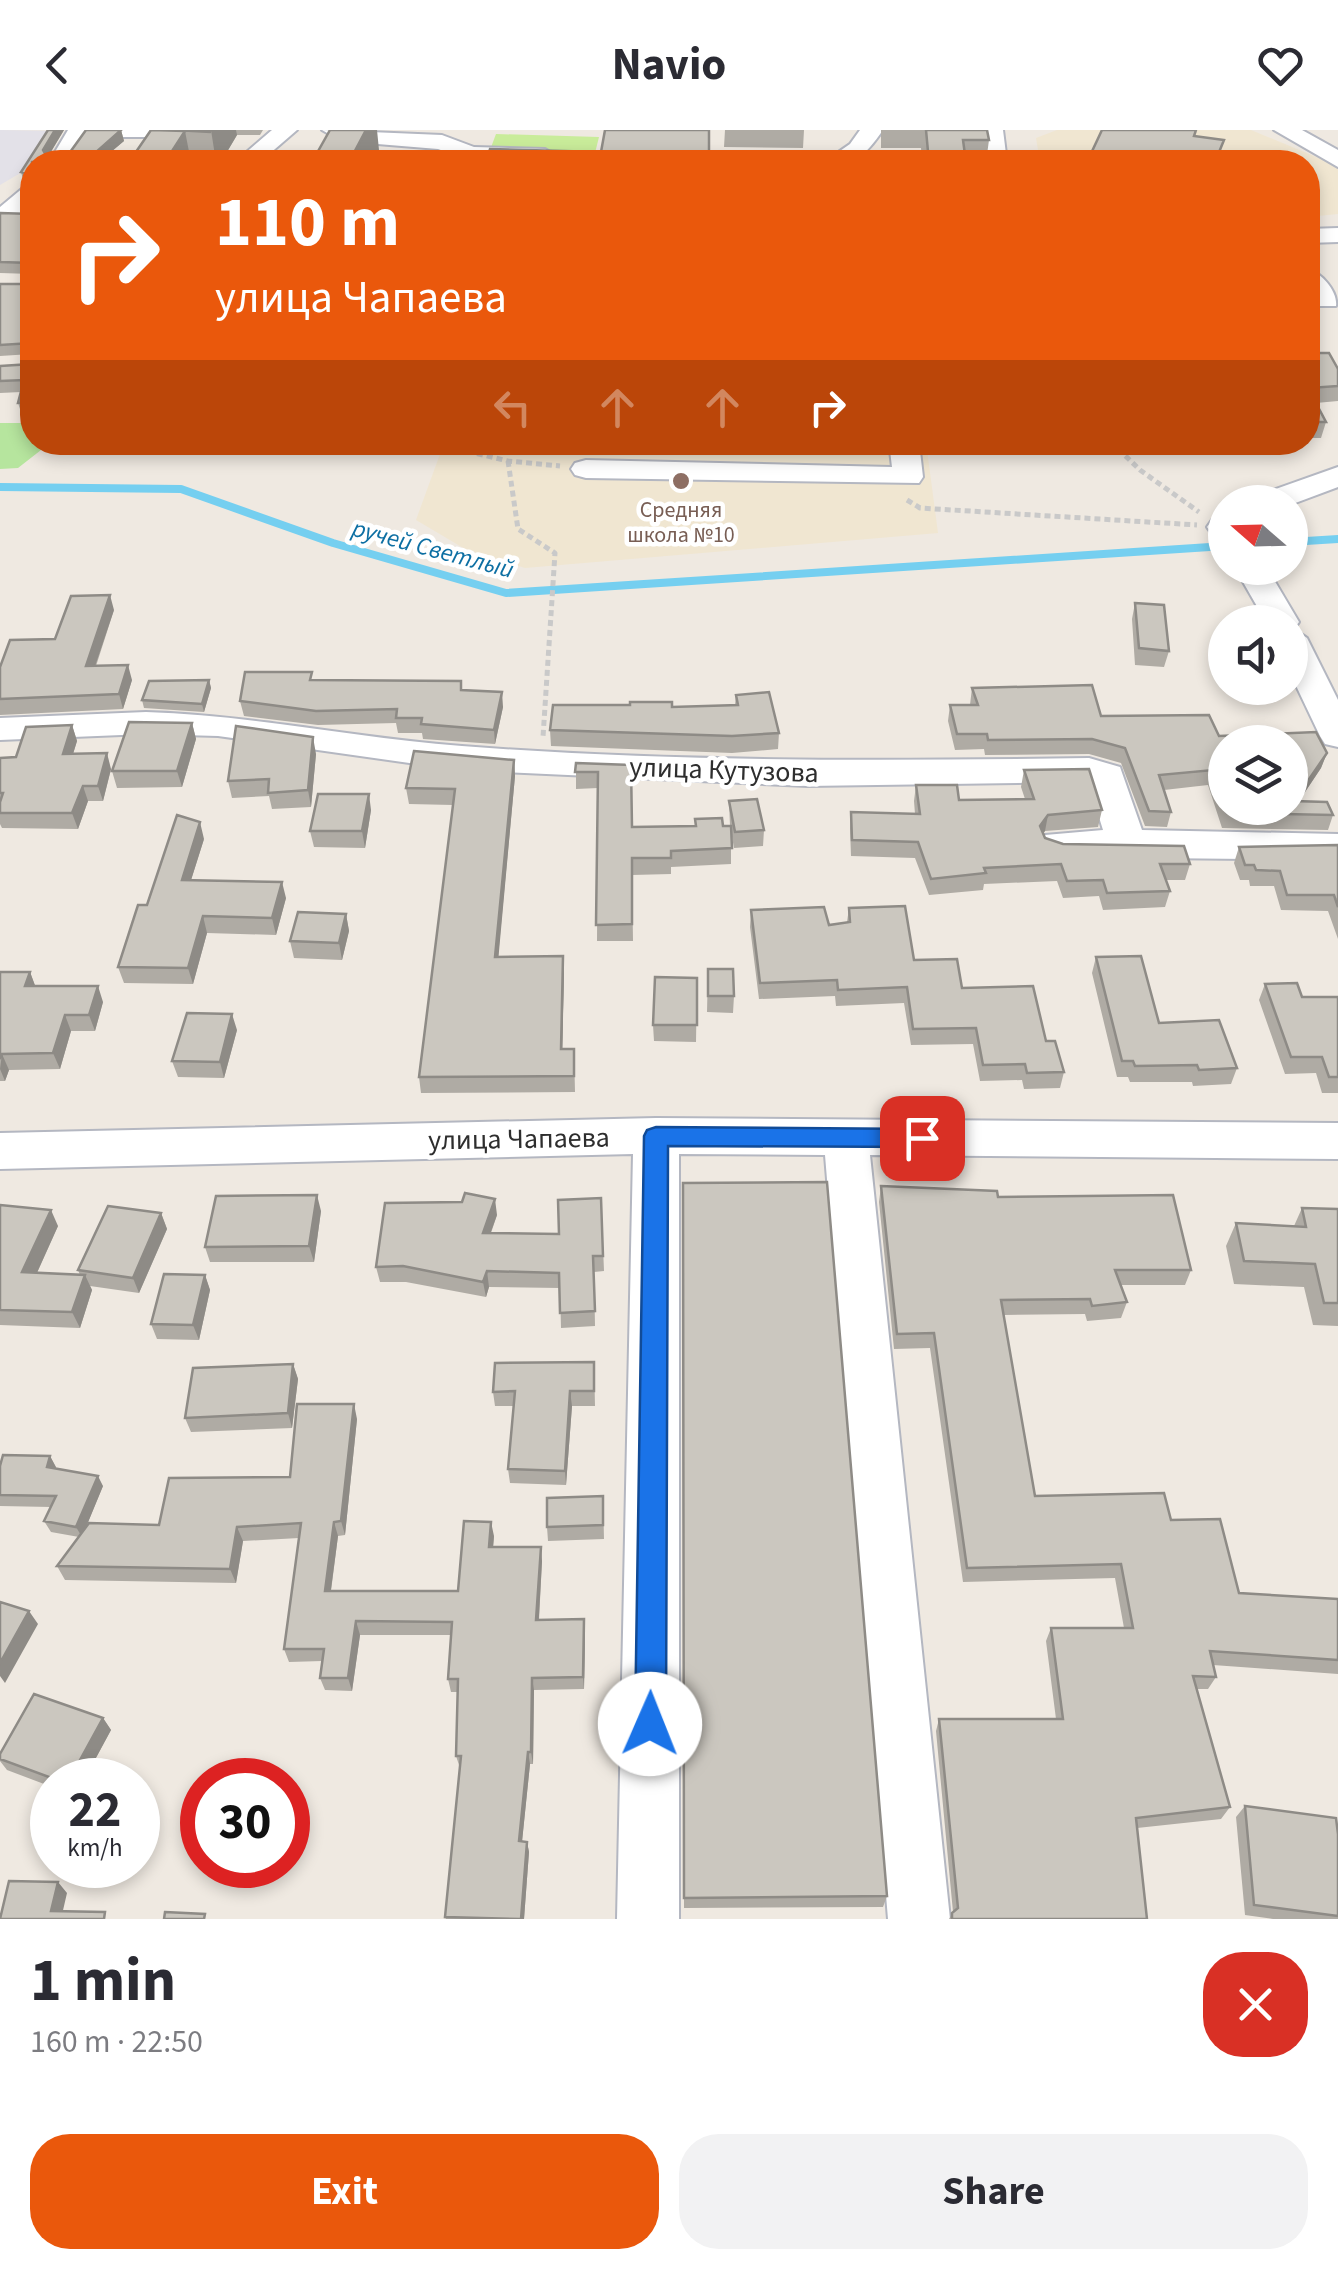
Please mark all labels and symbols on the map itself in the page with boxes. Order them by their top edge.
marker: Средняя школа №10 [670,470,692,492]
north arrow [1208,485,1308,585]
place label: Средняя школа №10 [627,494,735,551]
water label: ручей Светлый [347,510,518,588]
street label: улица Кутузова [629,747,819,793]
pin [880,1096,965,1181]
street label: улица Чапаева [428,1117,610,1161]
position arrow [598,1672,702,1776]
speed limit sign: 30 [180,1758,310,1888]

